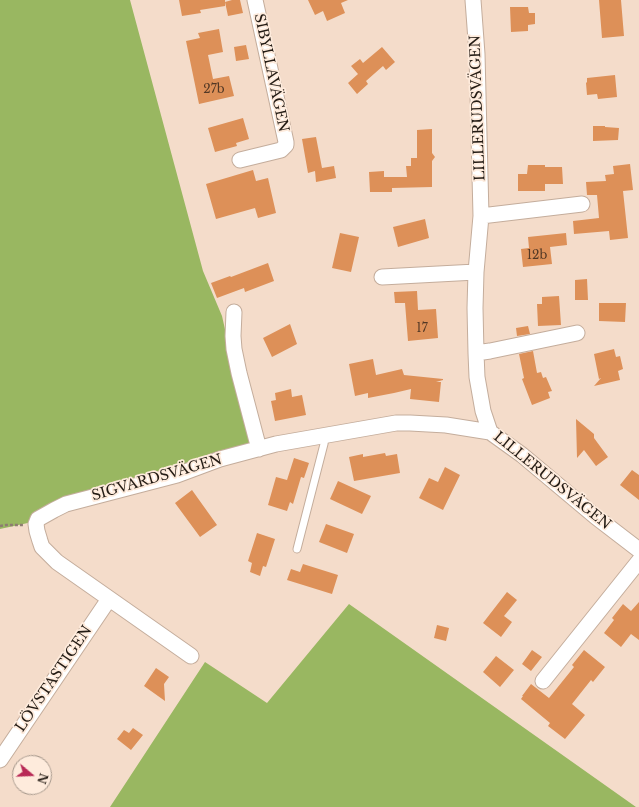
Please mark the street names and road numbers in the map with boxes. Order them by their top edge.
street label: SIBYLLAVÄGEN [250,12,292,134]
street label: LILLERUDSVÄGEN [467,35,489,181]
street label: LILLERUDSVÄGEN [490,429,614,533]
street label: SIGVARDSVÄGEN [90,451,224,505]
street label: LÖVSTASTIGEN [12,623,96,735]

